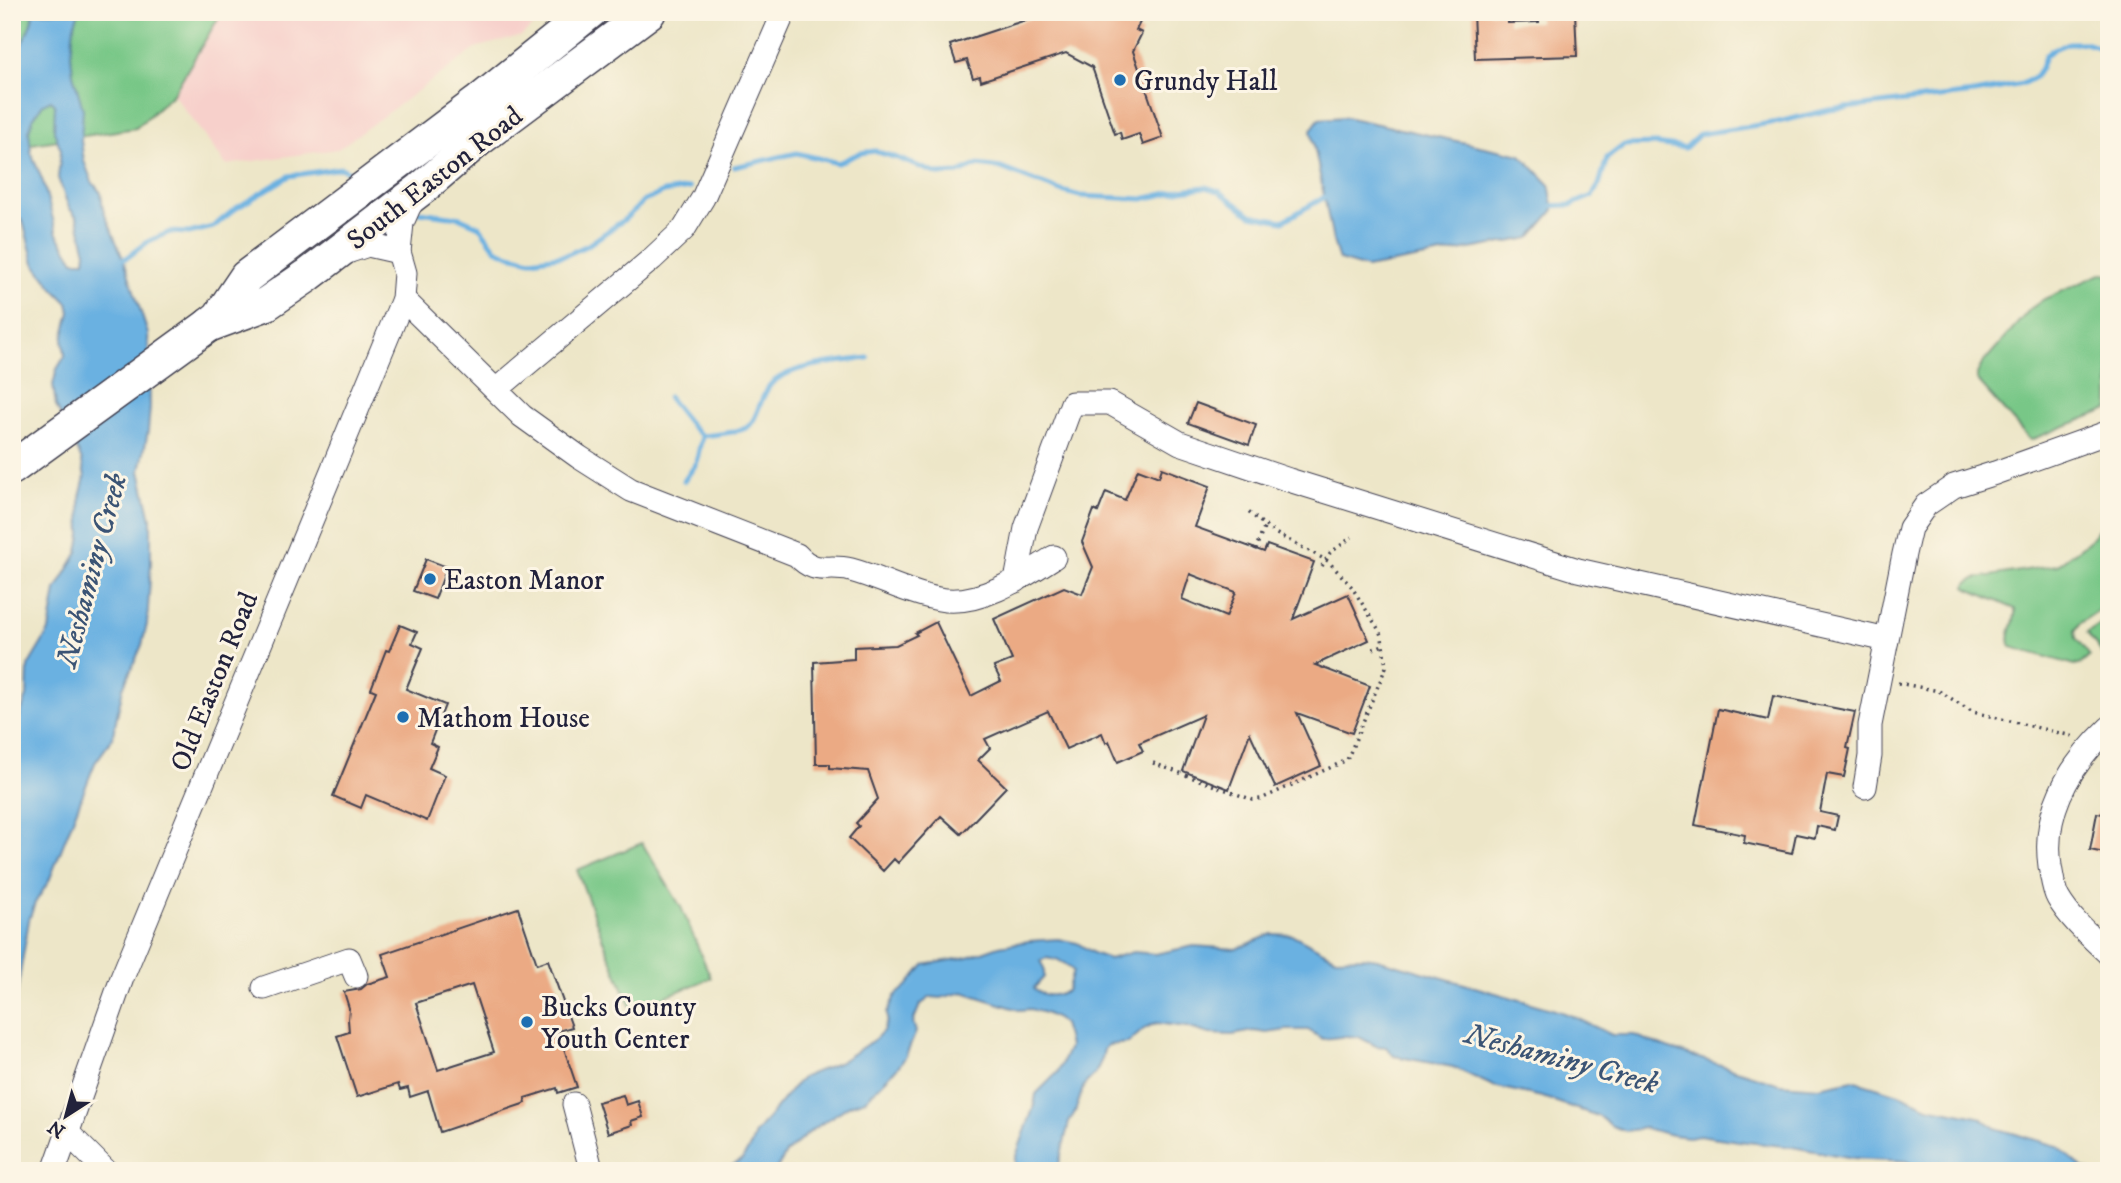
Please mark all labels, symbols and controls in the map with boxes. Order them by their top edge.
place label: Grundy Hall [1134,64,1278,99]
marker: Grundy Hall [1112,72,1128,88]
street label: South Easton Road [340,99,530,258]
water label: Neshaminy Creek [48,469,136,673]
place label: Easton Manor [444,563,605,598]
marker: Easton Manor [422,571,438,587]
street label: Old Easton Road [163,587,266,776]
place label: Mathom House [417,701,590,736]
marker: Mathom House [395,709,411,725]
place label: Bucks County Youth Center [541,990,697,1057]
marker: Bucks County Youth Center [519,1014,535,1030]
water label: Neshaminy Creek [1459,1015,1663,1103]
north arrow [32,1082,102,1152]
text: N [43,1114,70,1142]

